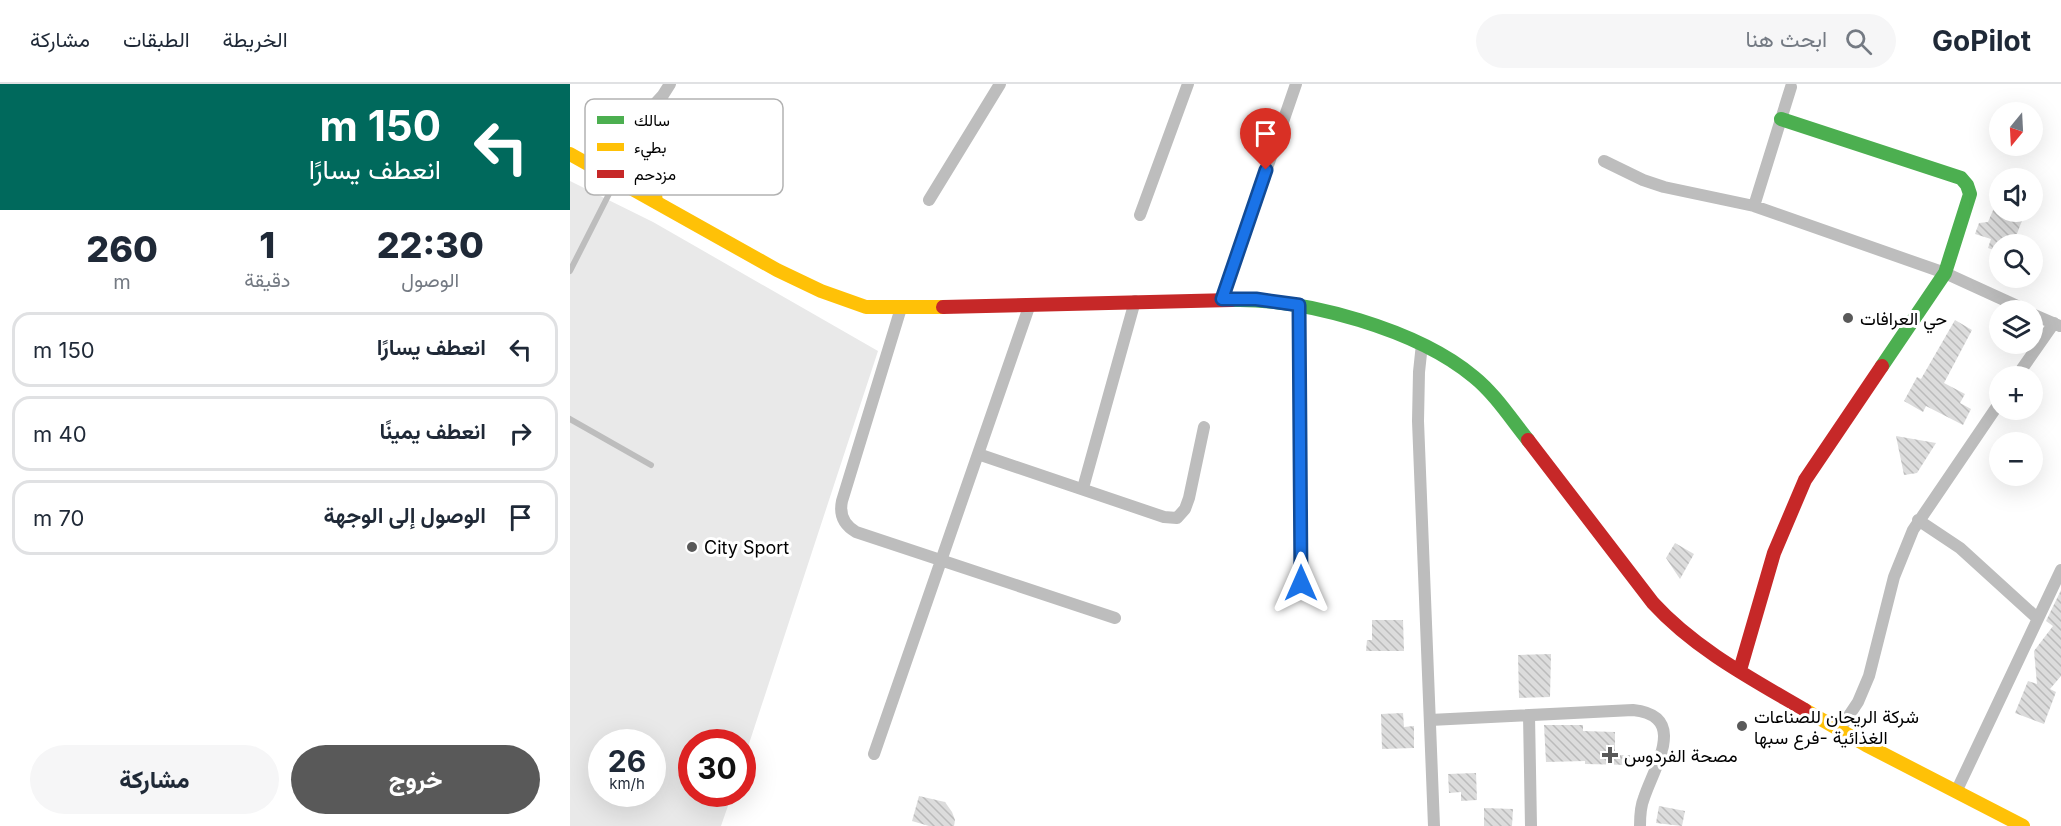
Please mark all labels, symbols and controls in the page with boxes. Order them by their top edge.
search box [1476,14,1896,68]
text: GoPilot [1932,24,2031,58]
icon: search [1842,25,1875,58]
text: ابحث هنا [1745,26,1827,52]
text: مشاركة [30,27,90,52]
text: الطبقات [123,27,190,52]
text: الخريطة [223,27,288,52]
legend [585,99,783,195]
text: 150 m [319,100,441,151]
north arrow [1989,102,2043,156]
map controls [1989,102,2043,486]
icon: left [462,108,540,186]
pin [1240,108,1291,170]
text: سالك [634,110,670,130]
icon: arrive [1249,117,1282,150]
text: بطيء [634,137,666,161]
text: انعطف يسارًا [309,153,441,186]
text: مزدحم [634,164,676,185]
button: sound [1989,168,2043,222]
text: 1 [259,223,275,267]
text: 22:30 [377,223,484,267]
text: 260 [86,227,158,271]
button: search [1989,234,2043,288]
text: دقيقة [244,268,290,292]
text: الوصول [401,268,459,292]
text: m [113,270,131,294]
button: layers [1989,300,2043,354]
place label: حي العرافات [1860,308,1947,334]
marker: حي العرافات [1841,311,1855,325]
icon: left [504,333,537,366]
text: انعطف يسارًا [377,334,486,360]
text: 150 m [33,337,95,363]
button: + [1989,366,2043,420]
icon: right [504,417,537,450]
text: انعطف يمينًا [379,418,486,444]
text: 40 m [33,421,87,447]
button: − [1989,432,2043,486]
icon: arrive [504,501,537,534]
text: الوصول إلى الوجهة [323,502,486,528]
text: 70 m [33,505,84,531]
place label: City Sport [704,537,789,558]
marker: City Sport [685,540,699,554]
position arrow [1269,551,1333,615]
place label: شركة الريحان للصناعات الغذائية -فرع سبها [1754,706,1919,750]
marker: شركة الريحان للصناعات الغذائية -فرع سبها [1735,719,1749,733]
speed limit sign: 30 [678,729,756,807]
text: 26 [608,743,646,779]
button: مشاركة [30,745,279,814]
button: خروج [291,745,540,814]
place label: مصحة الفردوس [1624,745,1737,767]
marker: مصحة الفردوس [1601,746,1619,764]
text: km/h [609,774,645,793]

